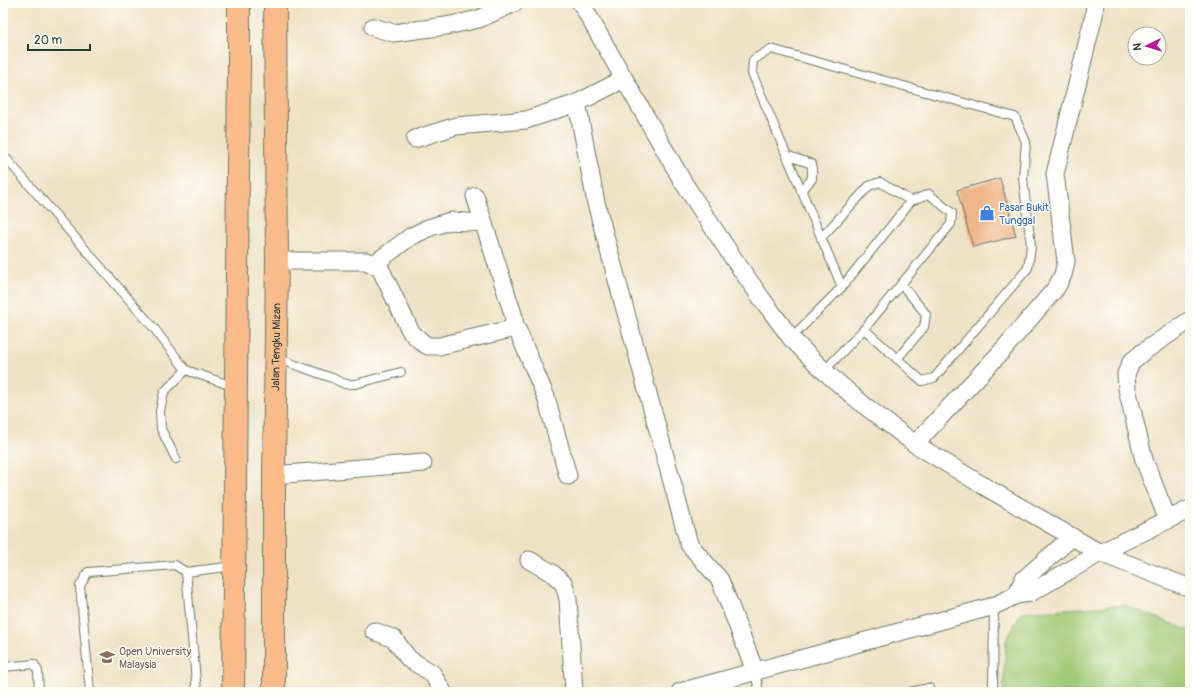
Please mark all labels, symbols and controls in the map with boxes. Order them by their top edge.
scale bar [28,26,90,52]
north arrow [1127,26,1167,66]
text: 20 m [34,33,63,48]
text: N [1131,42,1144,51]
place label: Pasar Bukit Tunggal [999,201,1049,227]
shop icon: Pasar Bukit Tunggal [978,204,996,222]
street label: Jalan Tengku Mizan [269,303,283,391]
place label: Open University Malaysia [119,645,191,671]
school or university icon: Open University Malaysia [98,648,116,666]

